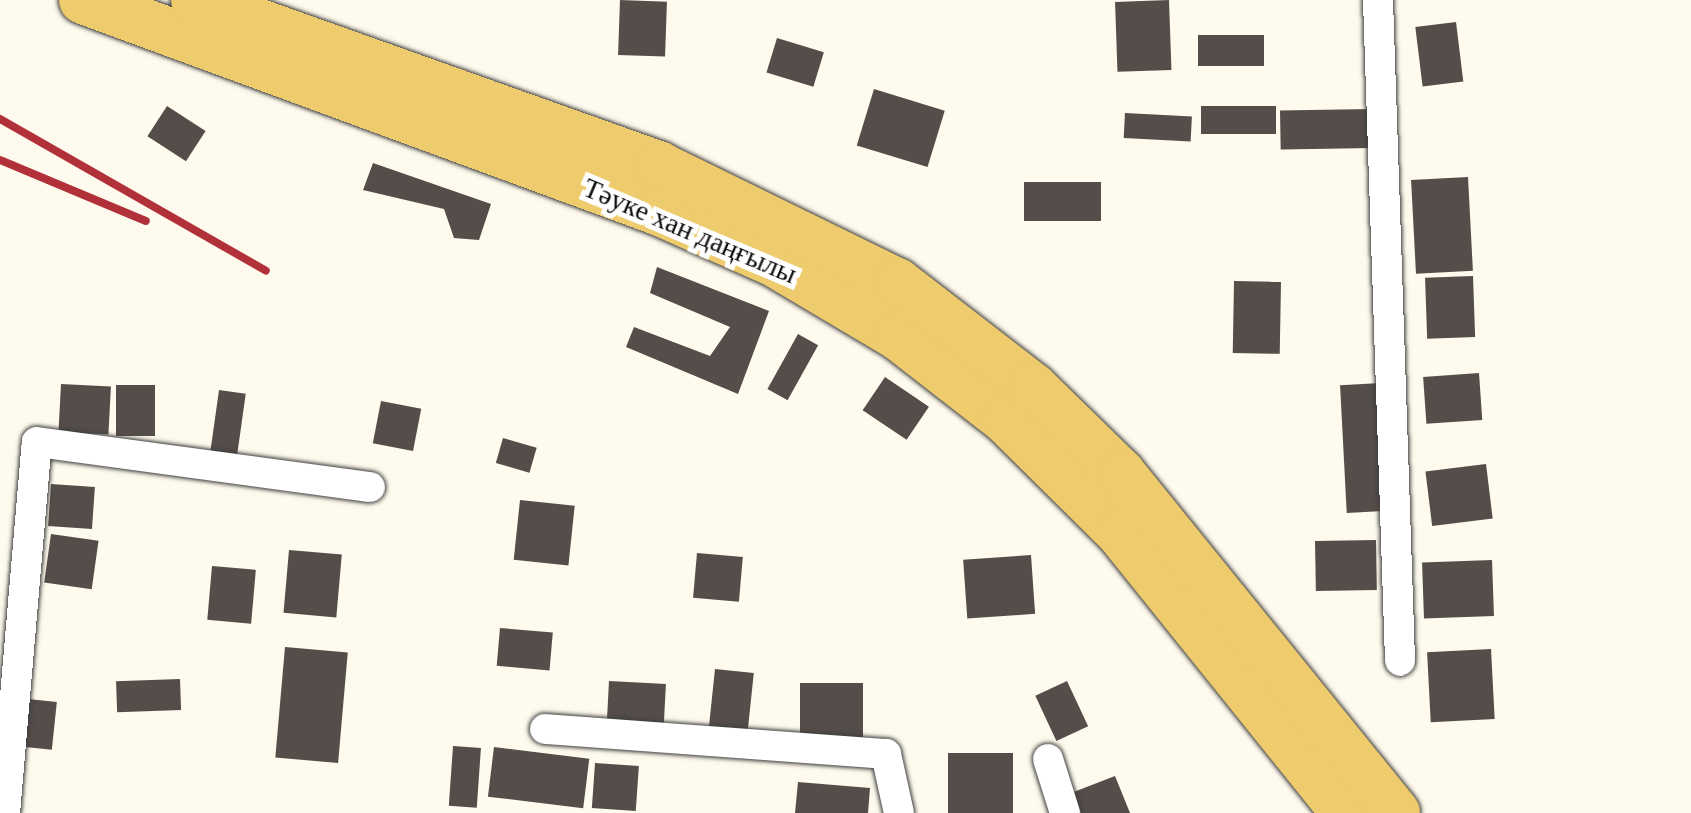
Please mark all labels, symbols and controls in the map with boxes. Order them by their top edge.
street label: Тәуке хан даңғылы [578,171,802,291]

